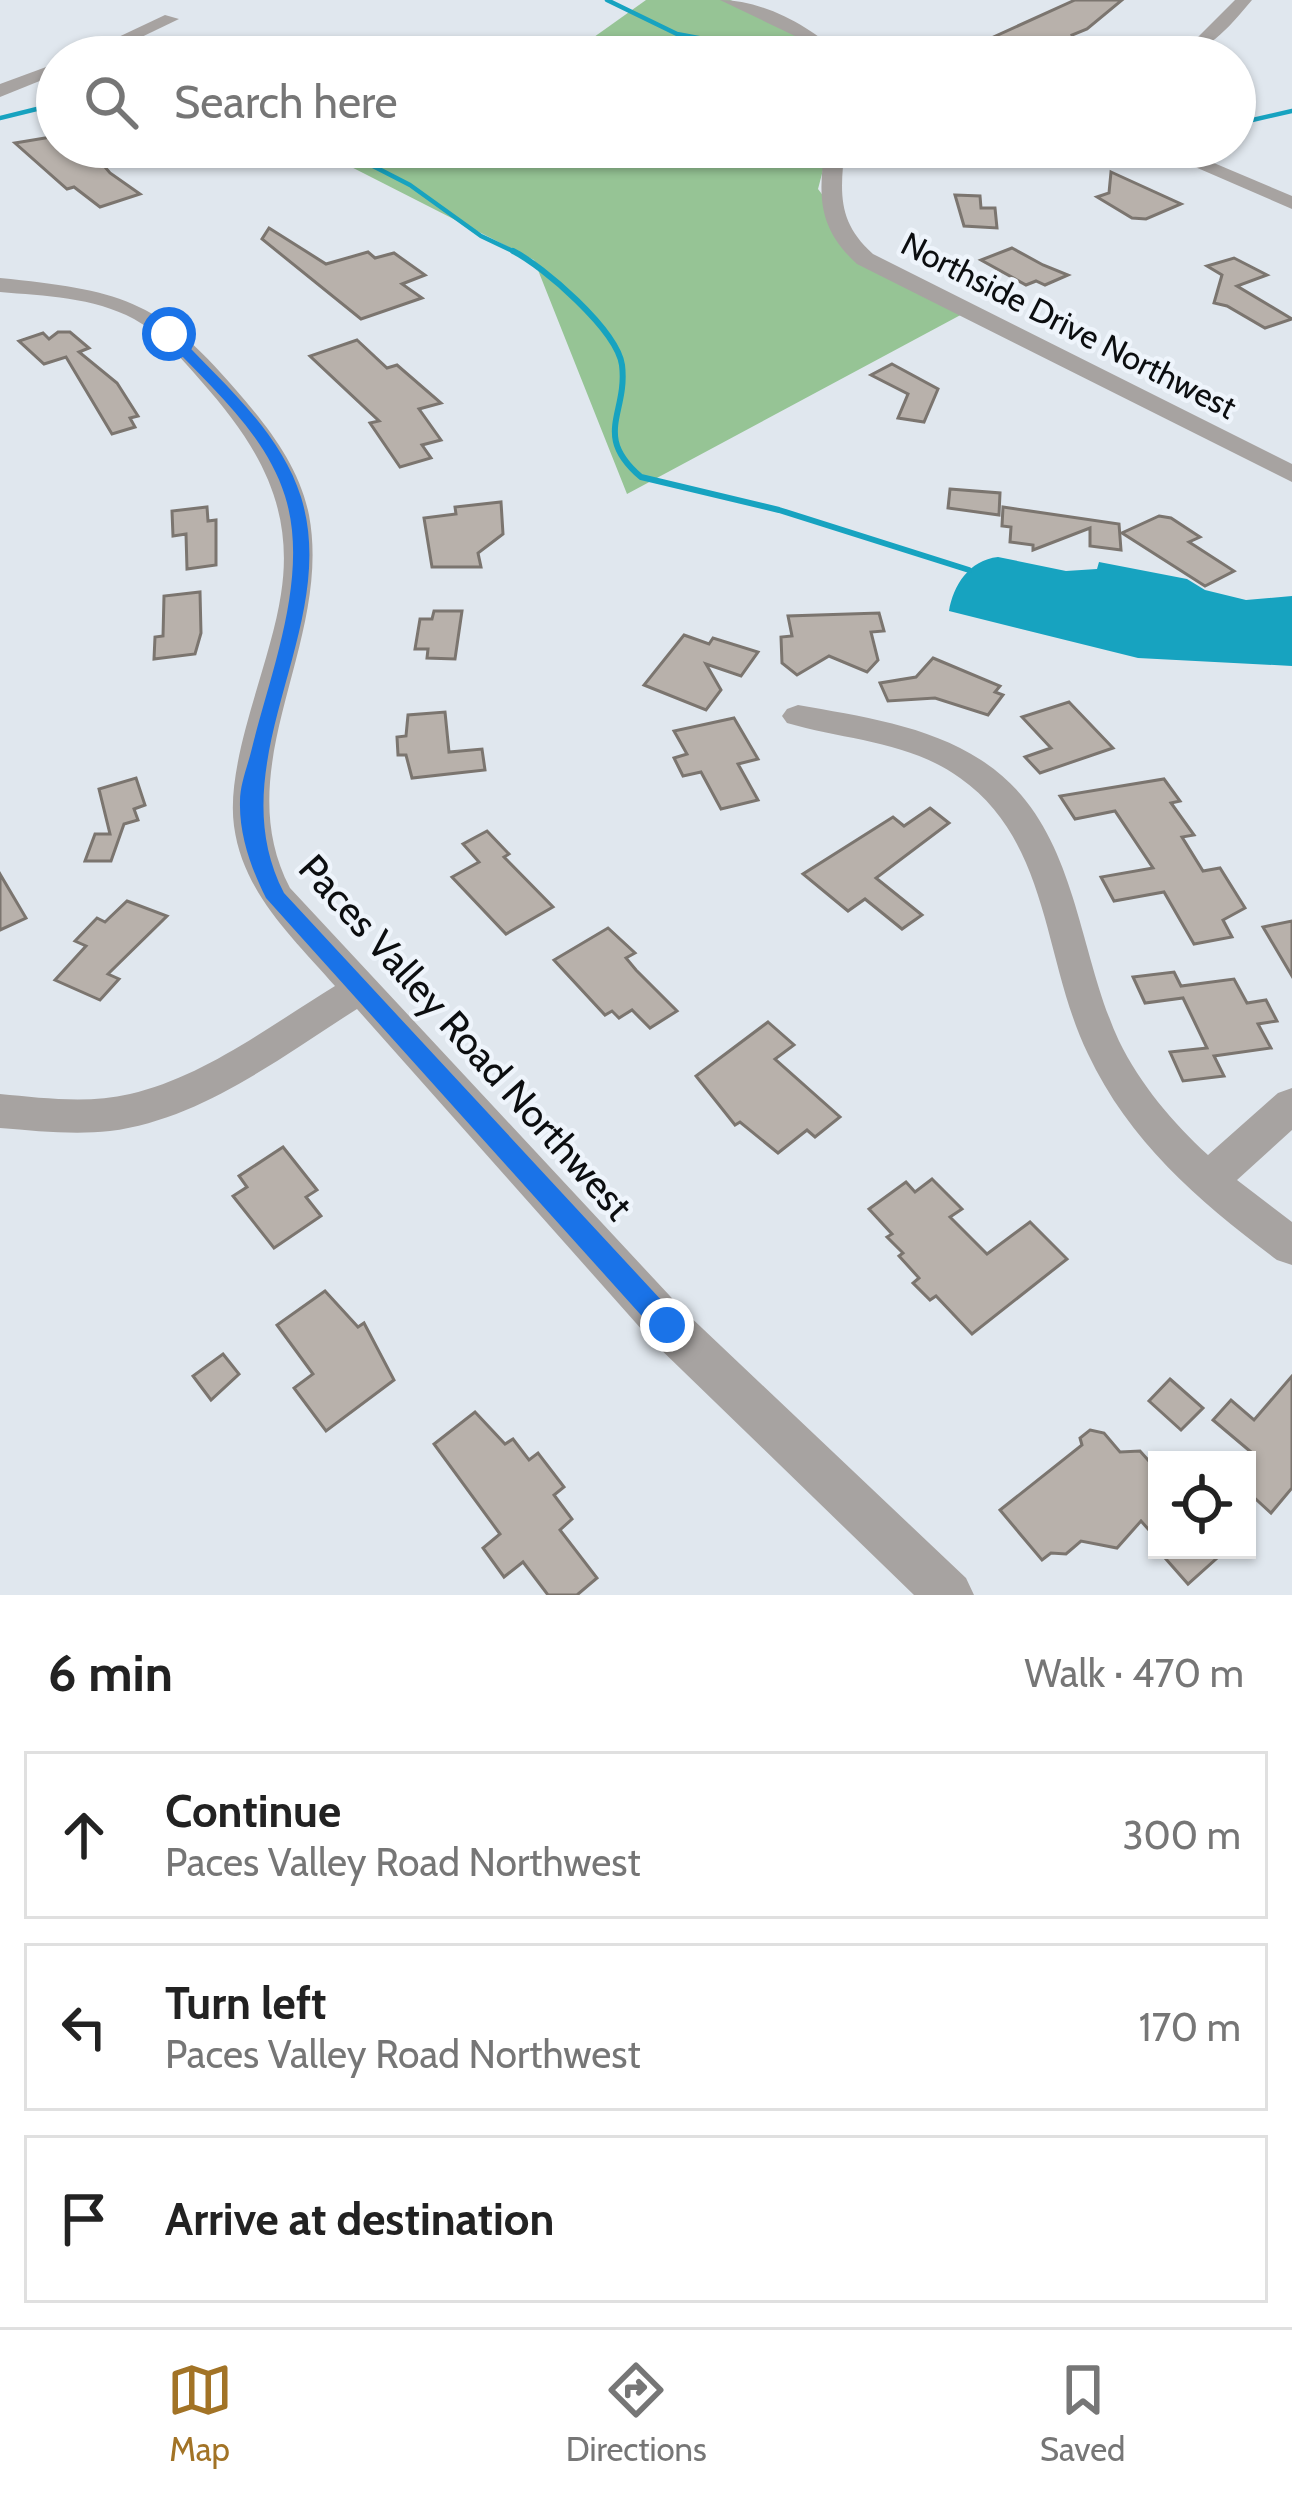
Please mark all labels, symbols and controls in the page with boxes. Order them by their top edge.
search box [36,36,1256,168]
icon: search [78,69,144,135]
text: Search here [174,75,398,129]
street label: Northside Drive Northwest [895,223,1243,427]
route start [142,307,196,361]
street label: Paces Valley Road Northwest [289,844,643,1230]
route end [640,1298,694,1352]
map controls [1148,1451,1256,1559]
button: locate [1148,1451,1256,1559]
text: 6 min [48,1642,173,1704]
text: Walk · 470 m [1024,1649,1244,1697]
text: Continue [165,1784,341,1838]
icon: ahead [51,1802,117,1868]
text: 300 m [1122,1811,1241,1859]
text: Paces Valley Road Northwest [165,1838,641,1886]
text: Turn left [165,1976,327,2030]
icon: left [51,1994,117,2060]
text: 170 m [1139,2003,1241,2051]
text: Paces Valley Road Northwest [165,2030,641,2078]
icon: arrive [51,2186,117,2252]
text: Arrive at destination [165,2192,554,2246]
tab: Map [167,2357,233,2469]
tab: Directions [566,2357,707,2469]
tab: Saved [1040,2357,1125,2469]

